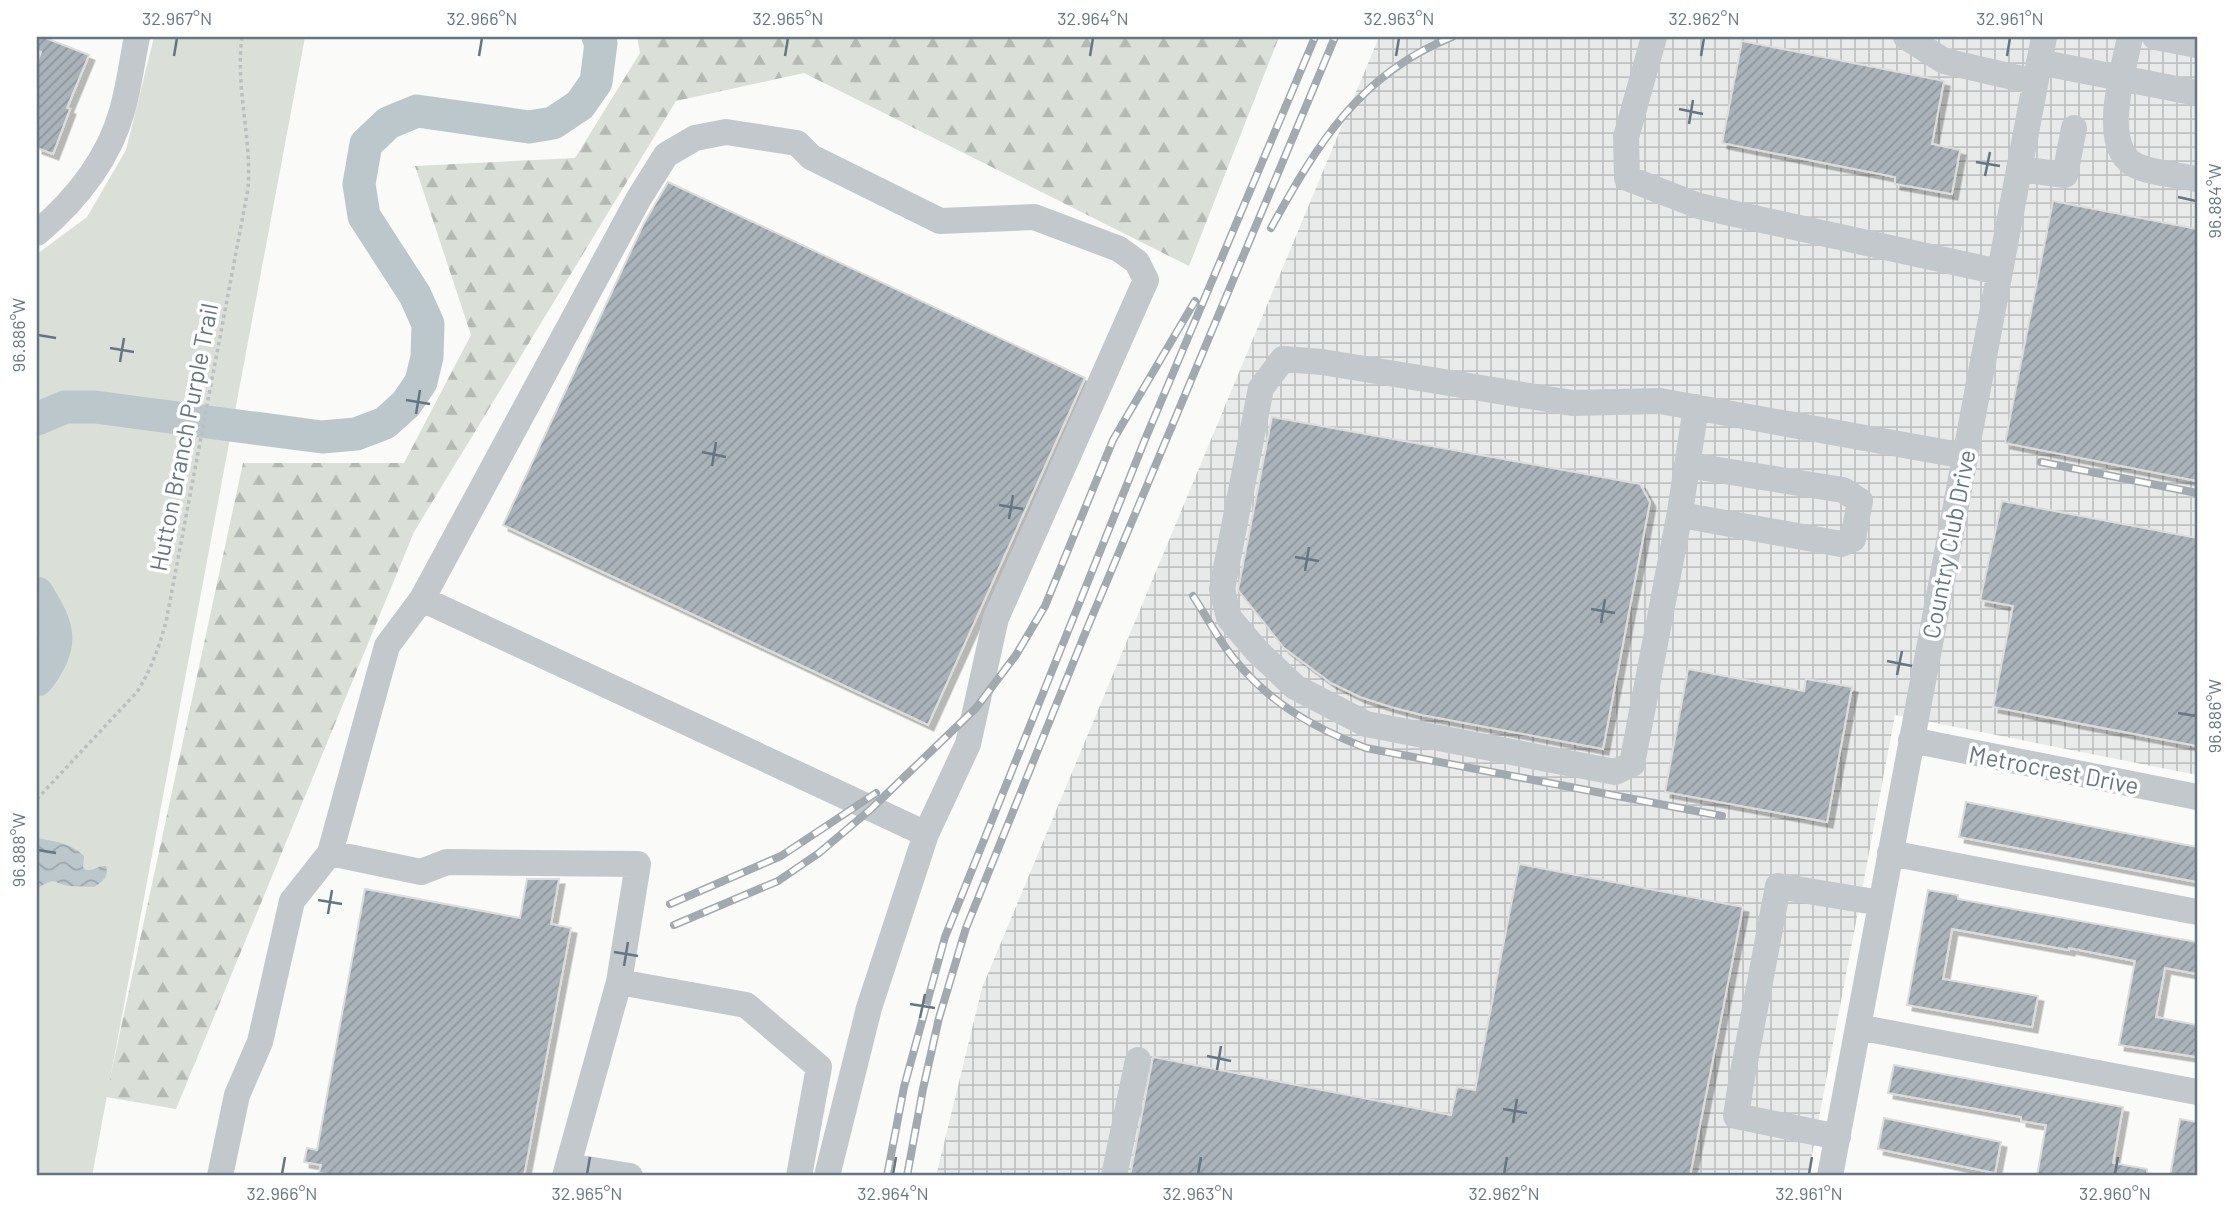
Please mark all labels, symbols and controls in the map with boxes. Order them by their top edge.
text: 32.967°N [142,7,212,29]
text: 32.966°N [447,7,517,29]
text: 32.965°N [753,7,823,29]
text: 32.964°N [1057,7,1129,29]
text: 32.963°N [1364,7,1434,29]
text: 32.962°N [1668,7,1740,29]
text: 32.961°N [1976,7,2044,29]
text: 96.884°W [2203,163,2225,239]
text: 96.886°W [7,298,29,372]
street label: Hutton Branch Purple Trail [143,300,223,574]
street label: Country Club Drive [1915,447,1981,641]
text: 96.886°W [2203,679,2225,753]
street label: Metrocrest Drive [1967,738,2141,800]
text: 96.888°W [7,813,29,887]
text: 32.966°N [247,1182,317,1204]
text: 32.965°N [552,1182,622,1204]
text: 32.964°N [857,1182,929,1204]
text: 32.963°N [1163,1182,1233,1204]
text: 32.962°N [1468,1182,1540,1204]
text: 32.961°N [1775,1182,1843,1204]
text: 32.960°N [2079,1182,2151,1204]

